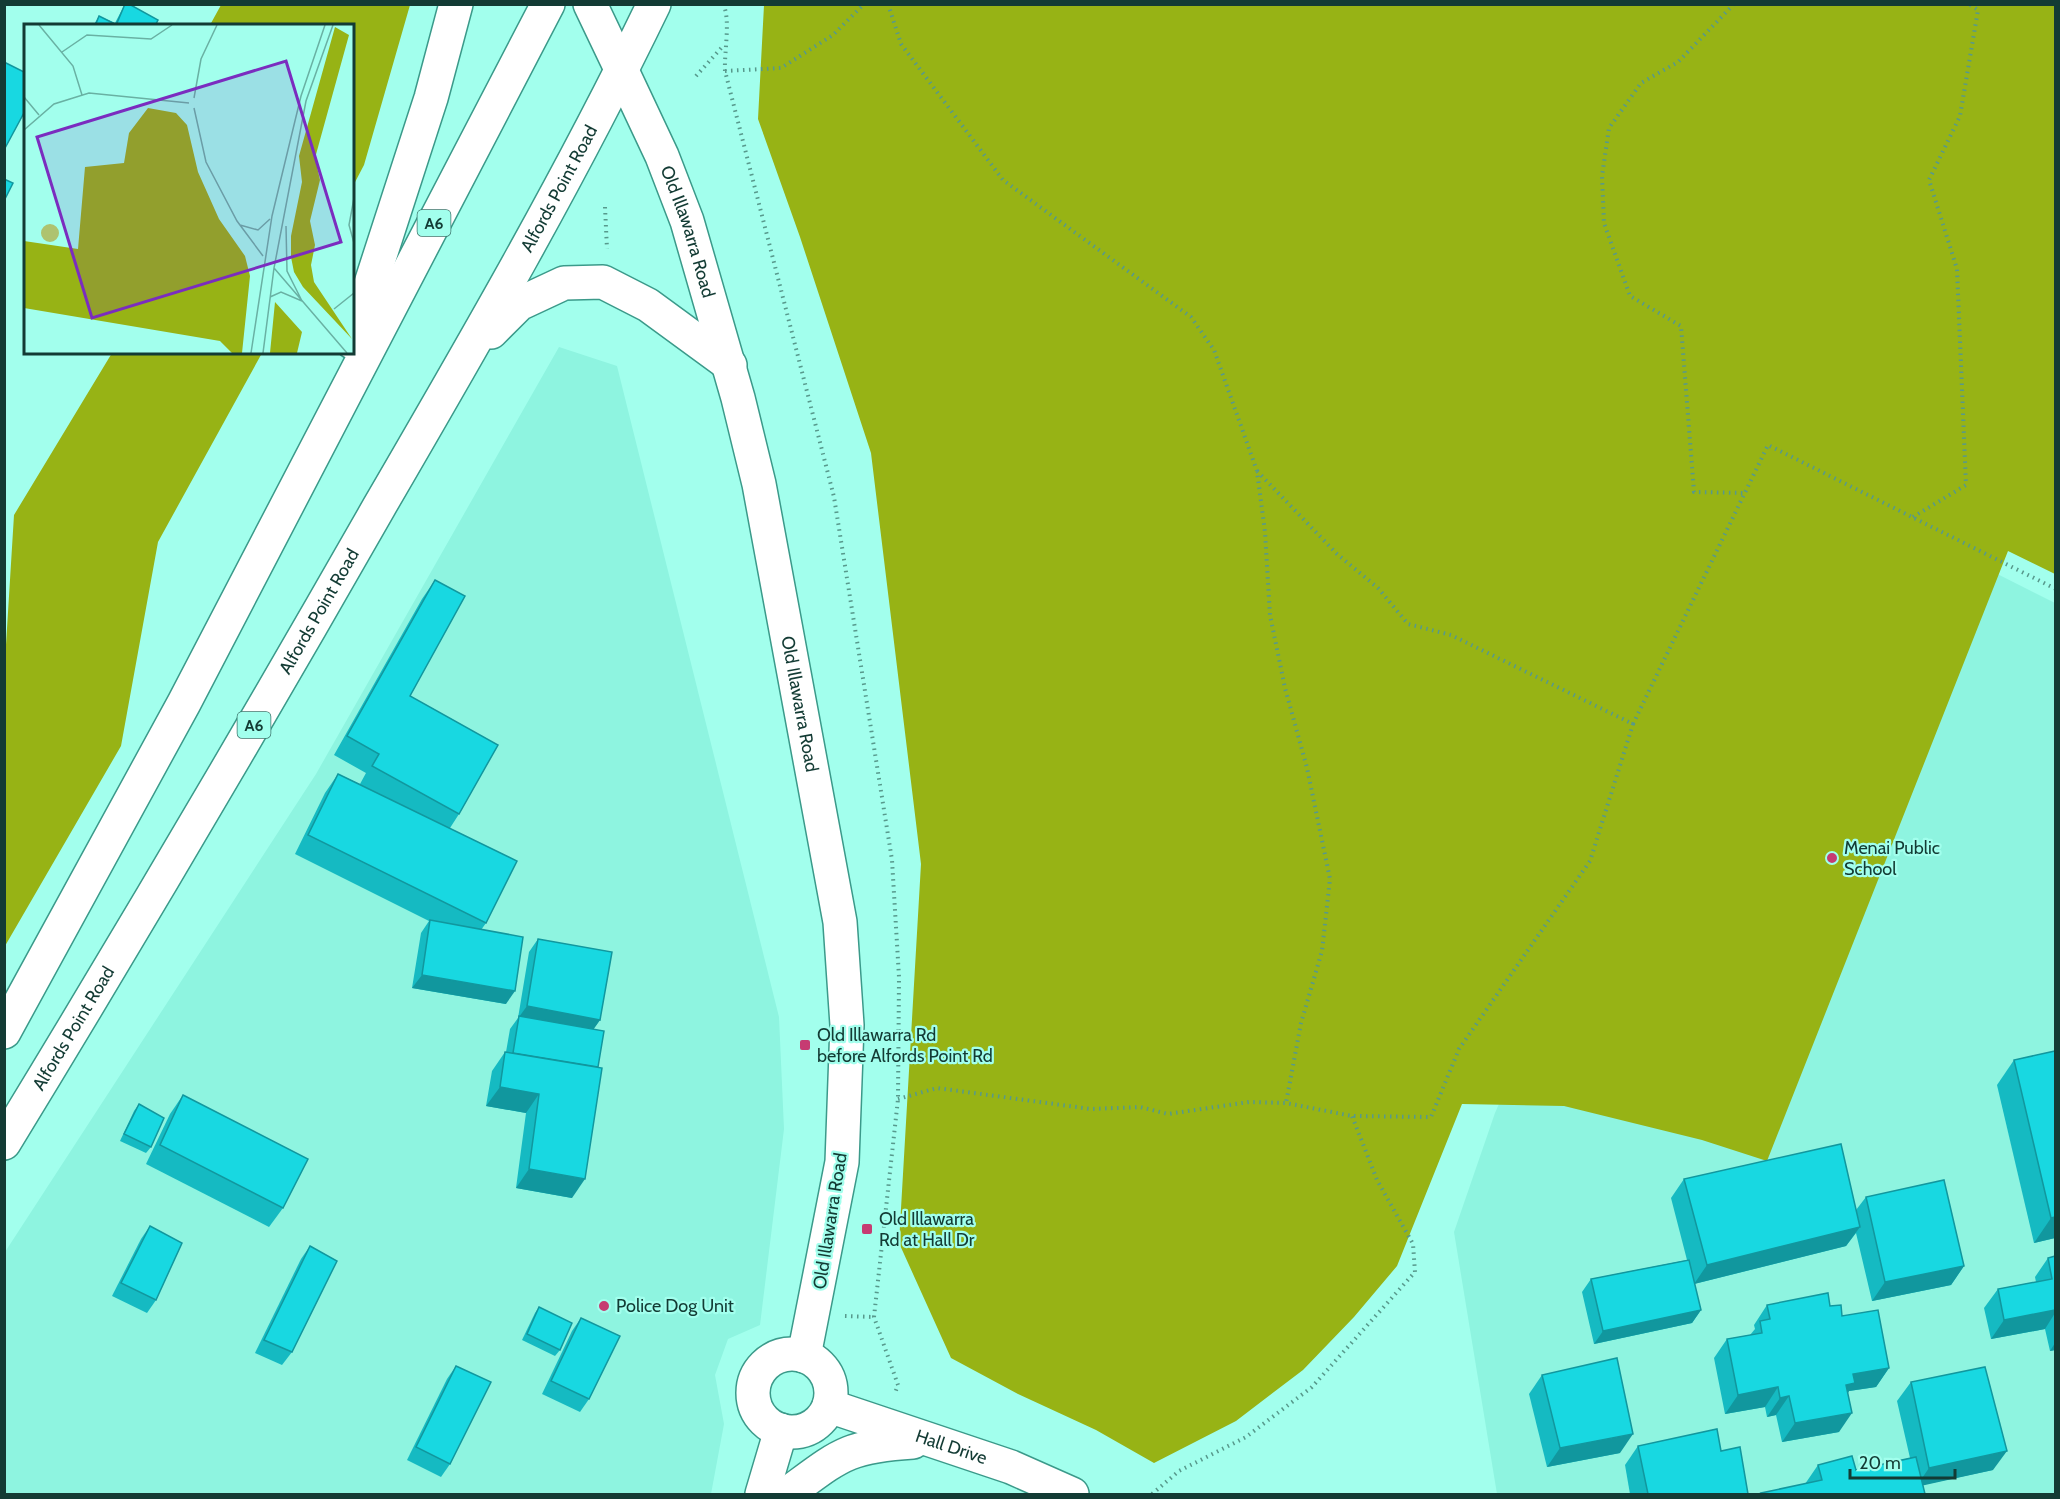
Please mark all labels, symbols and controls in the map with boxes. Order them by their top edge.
inset map [24,24,354,354]
street label: Alfords Point Road [516,122,602,256]
street label: Old Illawarra Road [656,162,720,300]
road number: A6 [418,210,450,236]
street label: Alfords Point Road [274,545,364,678]
street label: Old Illawarra Road [776,634,823,774]
road number: A6 [238,712,270,738]
place label: Menai Public School [1844,837,1940,880]
marker: Menai Public School [1825,851,1839,865]
street label: Alfords Point Road [28,962,119,1094]
place label: Old Illawarra Rd before Alfords Point Rd [817,1024,993,1067]
marker: Old Illawarra Rd before Alfords Point Rd [798,1038,812,1052]
street label: Old Illawarra Road [808,1151,852,1291]
place label: Old Illawarra Rd at Hall Dr [879,1208,975,1251]
marker: Old Illawarra Rd at Hall Dr [860,1222,874,1236]
place label: Police Dog Unit [616,1295,734,1317]
marker: Police Dog Unit [597,1299,611,1313]
street label: Hall Drive [913,1425,990,1469]
scale bar [1850,1442,1955,1480]
text: 20 m [1859,1452,1901,1474]

